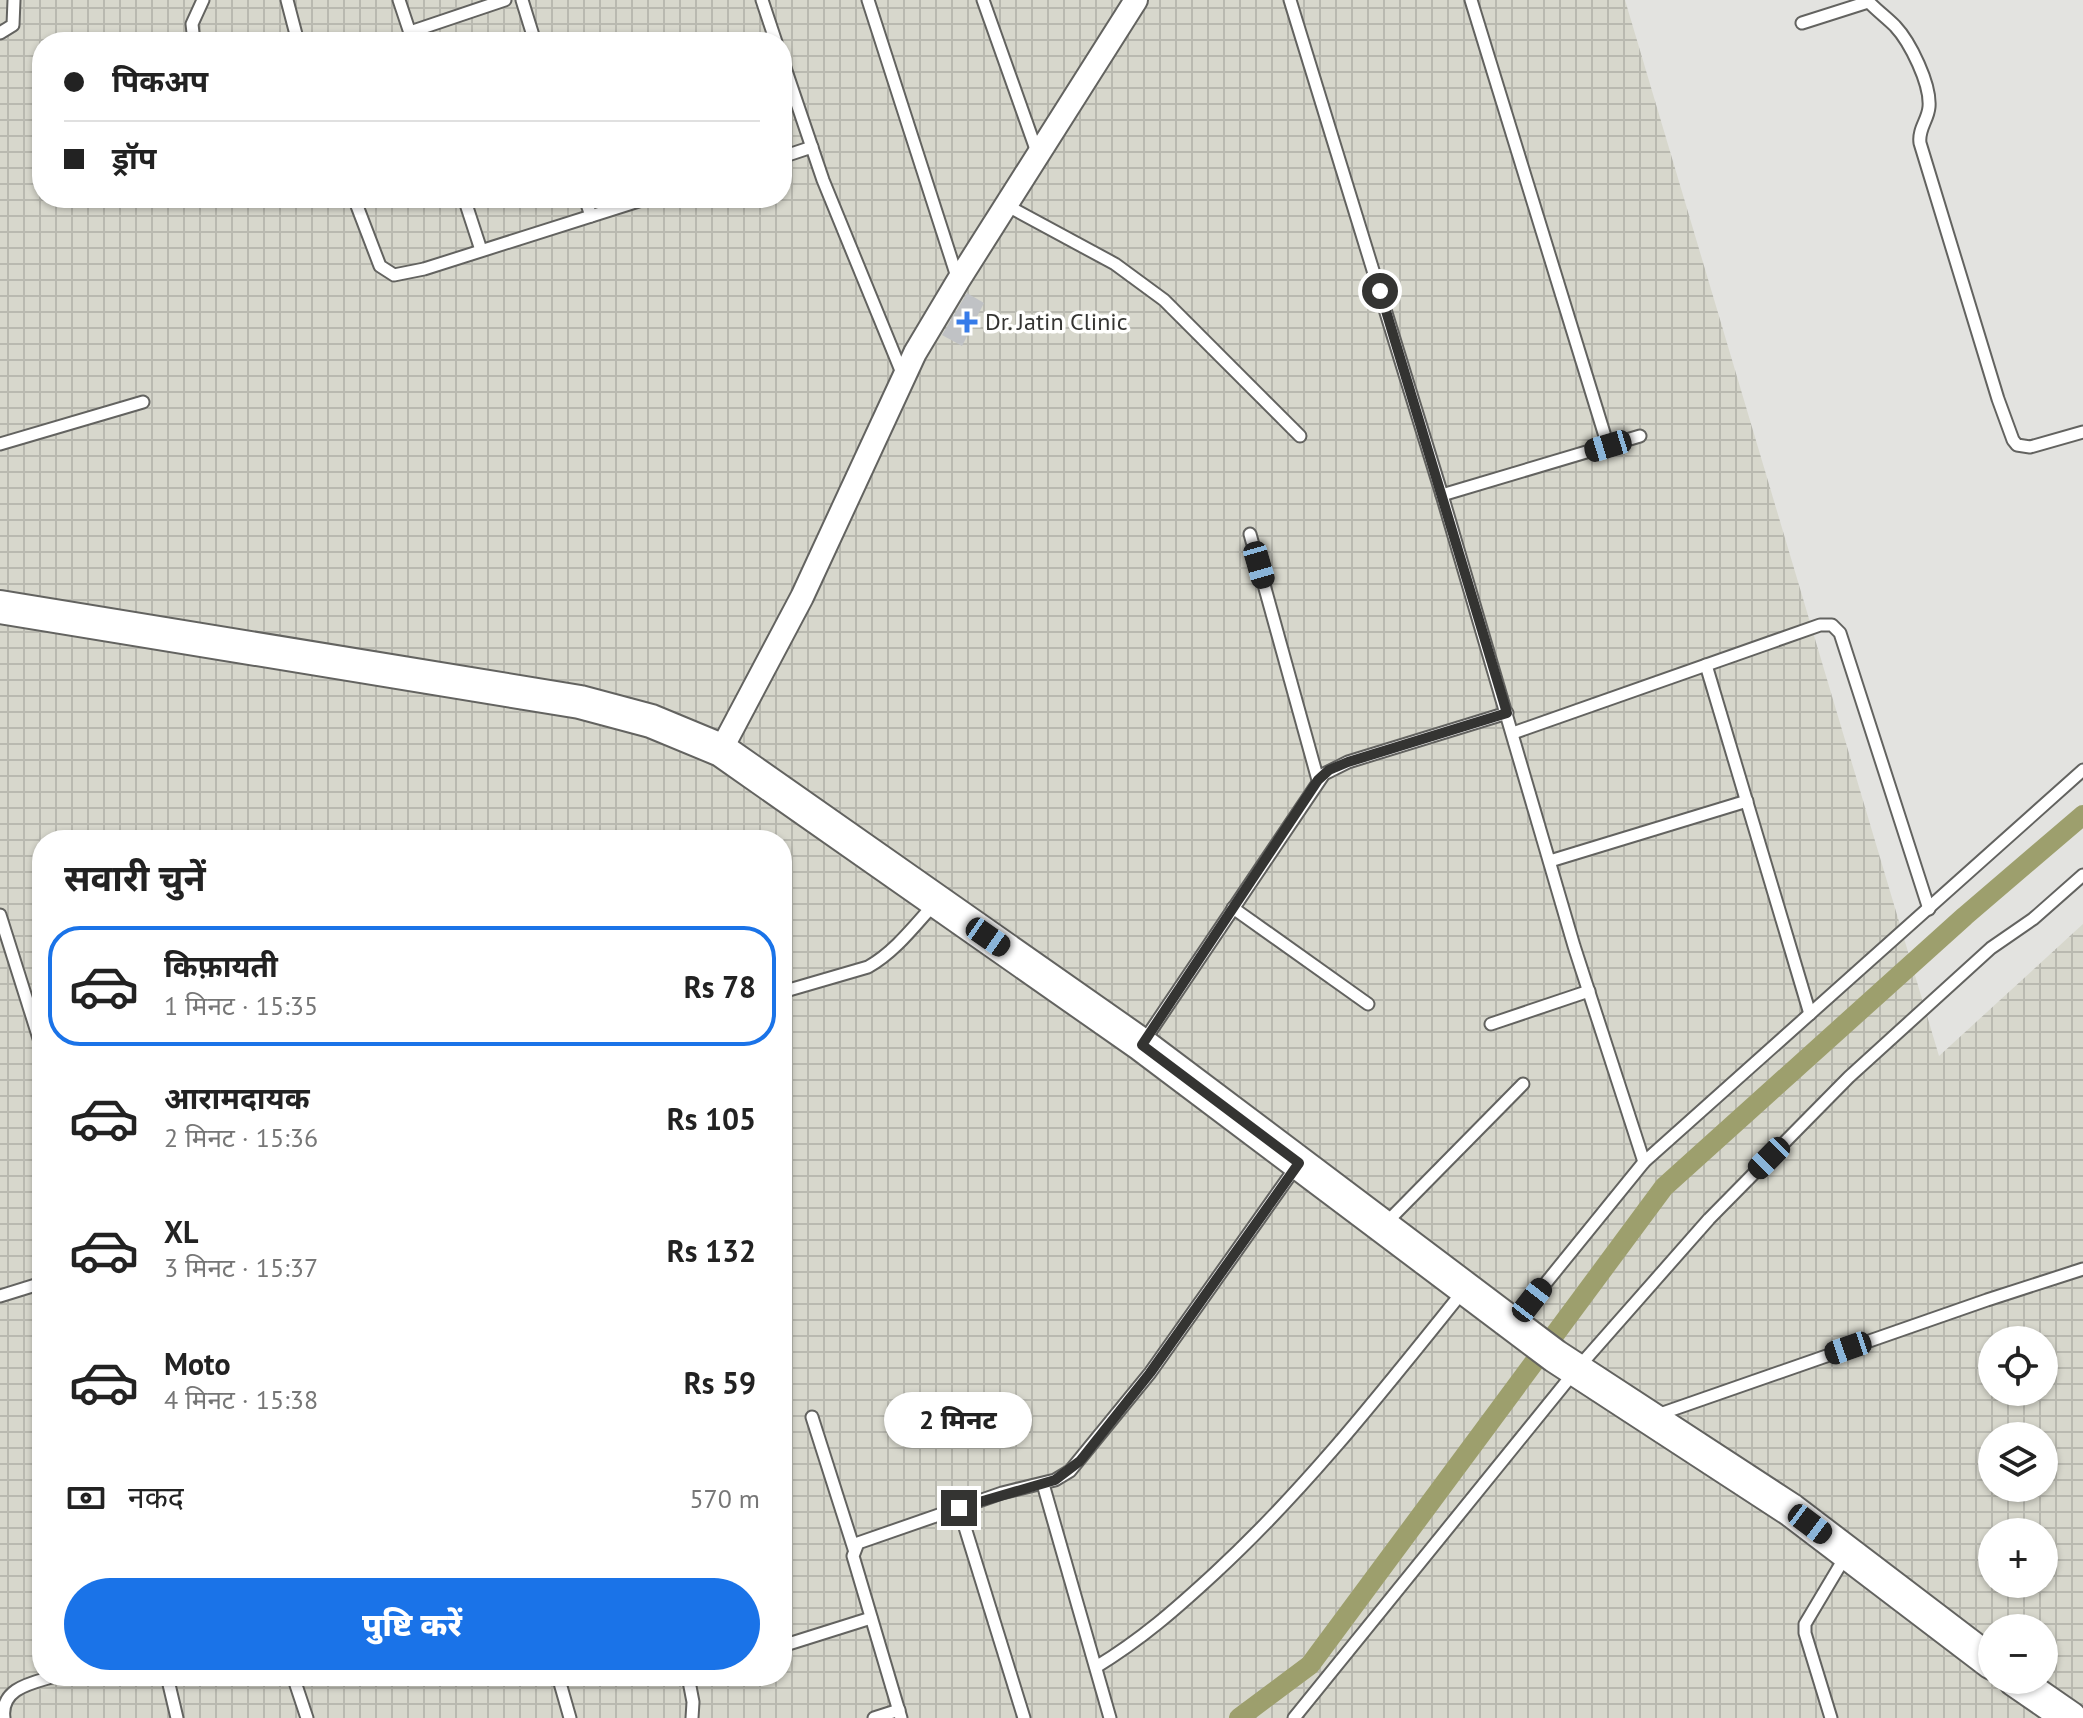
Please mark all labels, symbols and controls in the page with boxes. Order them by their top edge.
text: पिकअप [112,61,208,100]
text: ड्रॉप [112,138,156,177]
route start [1362,273,1398,309]
place label: Dr. Jatin Clinic [985,306,1128,337]
marker: Dr. Jatin Clinic [956,311,978,333]
car [1582,428,1634,464]
car [1241,539,1277,591]
text: सवारी चुनें [64,854,206,901]
car [961,913,1015,961]
text: किफ़ायती [164,946,278,985]
icon: car [68,950,140,1022]
text: Rs 78 [684,967,756,1006]
text: 1 मिनट · 15:35 [164,989,318,1022]
text: आरामदायक [164,1078,310,1117]
icon: car [68,1082,140,1154]
text: Rs 105 [667,1099,756,1138]
text: 2 मिनट · 15:36 [164,1121,318,1154]
car [1744,1133,1794,1183]
text: XL [164,1212,198,1251]
icon: car [68,1214,140,1286]
text: Rs 132 [667,1231,756,1270]
text: 3 मिनट · 15:37 [164,1251,318,1284]
car [1508,1274,1556,1326]
map controls [1978,1326,2058,1694]
button: locate [1978,1326,2058,1406]
car [1821,1329,1875,1367]
text: Moto [164,1344,231,1383]
icon: car [68,1346,140,1418]
text: Rs 59 [684,1363,756,1402]
text: 4 मिनट · 15:38 [164,1383,318,1416]
callout: 2 मिनट [885,1392,1033,1448]
text: 2 मिनट [919,1403,997,1436]
button: layers [1978,1422,2058,1502]
icon: cash [64,1476,108,1520]
text: नकद [128,1477,184,1516]
text: 570 m [689,1482,760,1515]
route end [941,1490,977,1526]
car [1784,1500,1836,1548]
button: + [1978,1518,2058,1598]
button: पुष्टि करें [64,1578,760,1670]
button: − [1978,1614,2058,1694]

